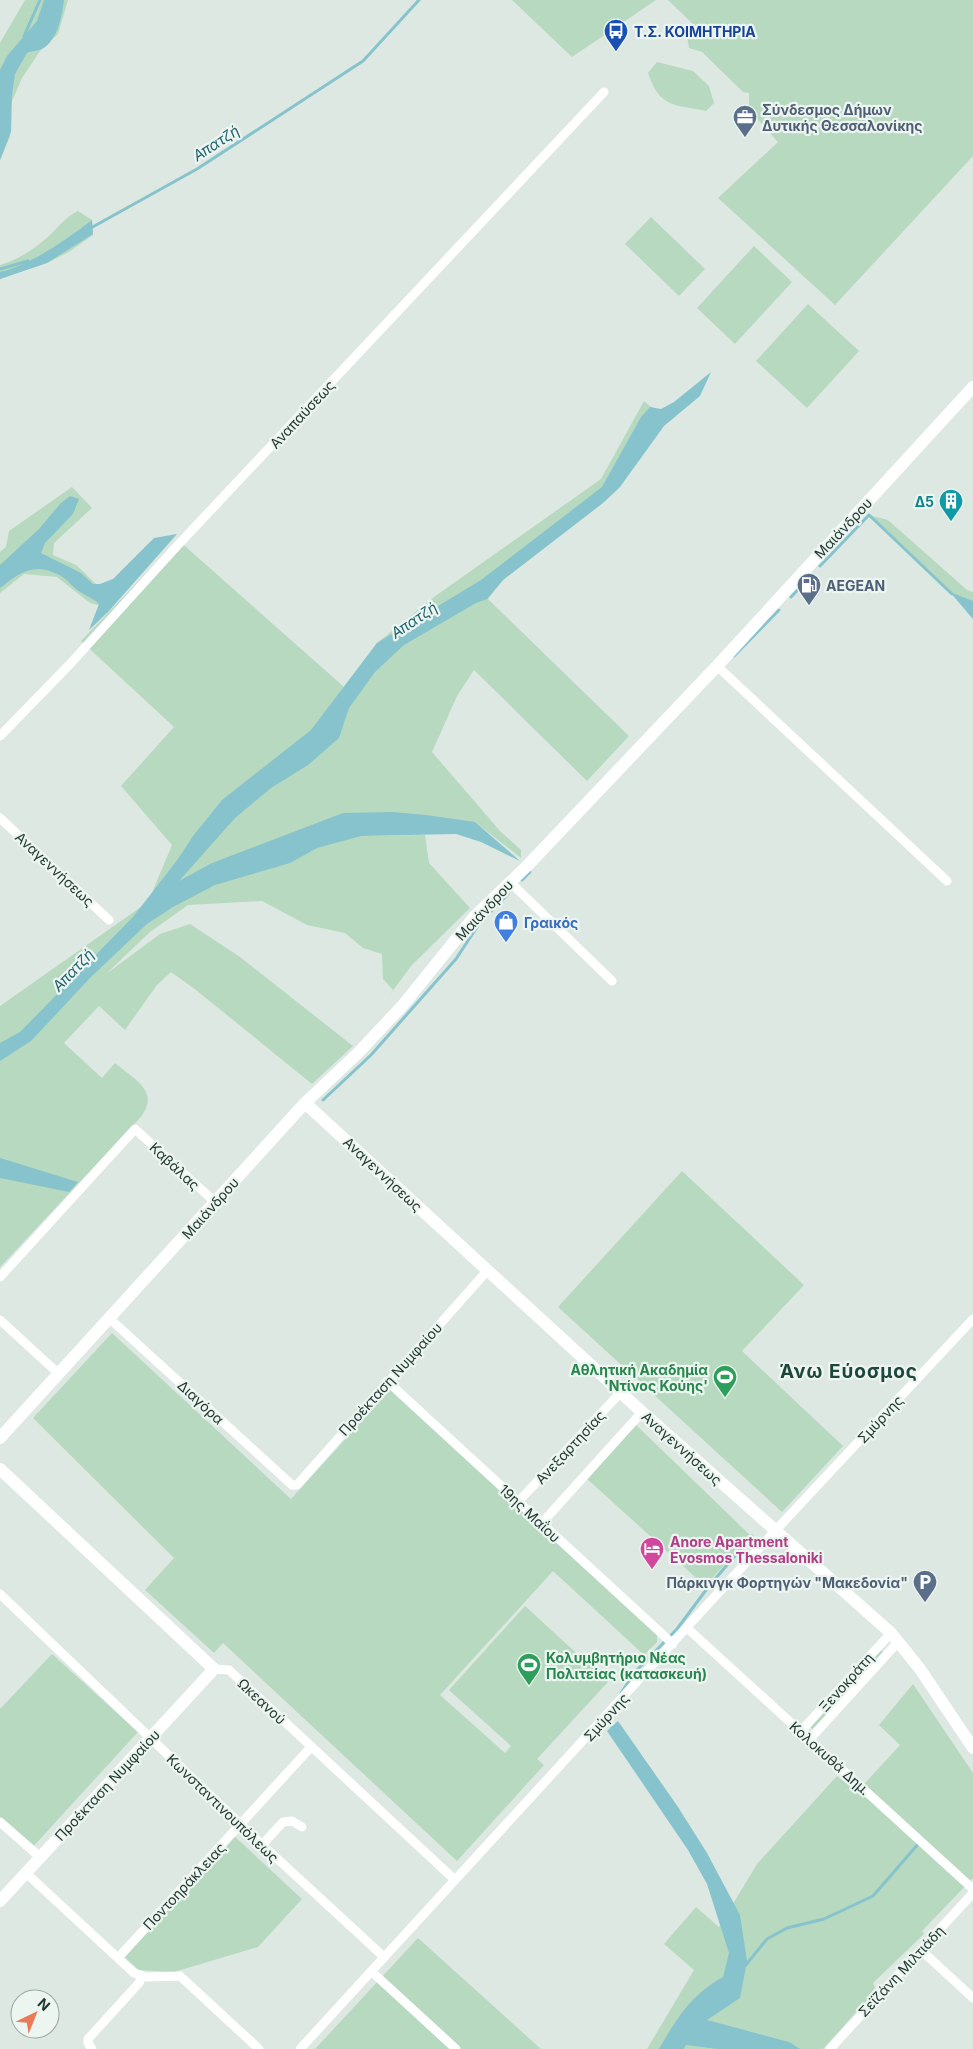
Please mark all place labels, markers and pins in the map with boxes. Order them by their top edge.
bus stop icon: Τ.Σ. ΚΟΙΜΗΤΗΡΙΑ [603,18,629,52]
place label: Τ.Σ. ΚΟΙΜΗΤΗΡΙΑ [634,23,756,40]
place label: Σύνδεσμος Δήμων Δυτικής Θεσσαλονίκης [762,101,923,134]
office icon: Σύνδεσμος Δήμων Δυτικής Θεσσαλονίκης [732,104,758,138]
building icon: Δ5 [938,488,964,522]
place label: Δ5 [915,493,934,510]
fuel station icon: AEGEAN [796,572,822,606]
place label: AEGEAN [826,577,885,594]
shop icon: Γραικός [493,909,519,943]
place label: Γραικός [524,914,578,931]
place label: Αθλητική Ακαδημία 'Ντίνος Κούης' [570,1361,708,1394]
sports icon: Αθλητική Ακαδημία 'Ντίνος Κούης' [712,1364,738,1398]
place label: Anore Apartment Evosmos Thessaloniki [670,1533,823,1566]
hotel icon: Anore Apartment Evosmos Thessaloniki [639,1536,665,1570]
parking icon: Πάρκινγκ Φορτηγών "Μακεδονία" [912,1569,938,1603]
place label: Πάρκινγκ Φορτηγών "Μακεδονία" [666,1574,908,1591]
place label: Κολυμβητήριο Νέας Πολιτείας (κατασκευή) [546,1649,707,1682]
sports icon: Κολυμβητήριο Νέας Πολιτείας (κατασκευή) [516,1652,542,1686]

